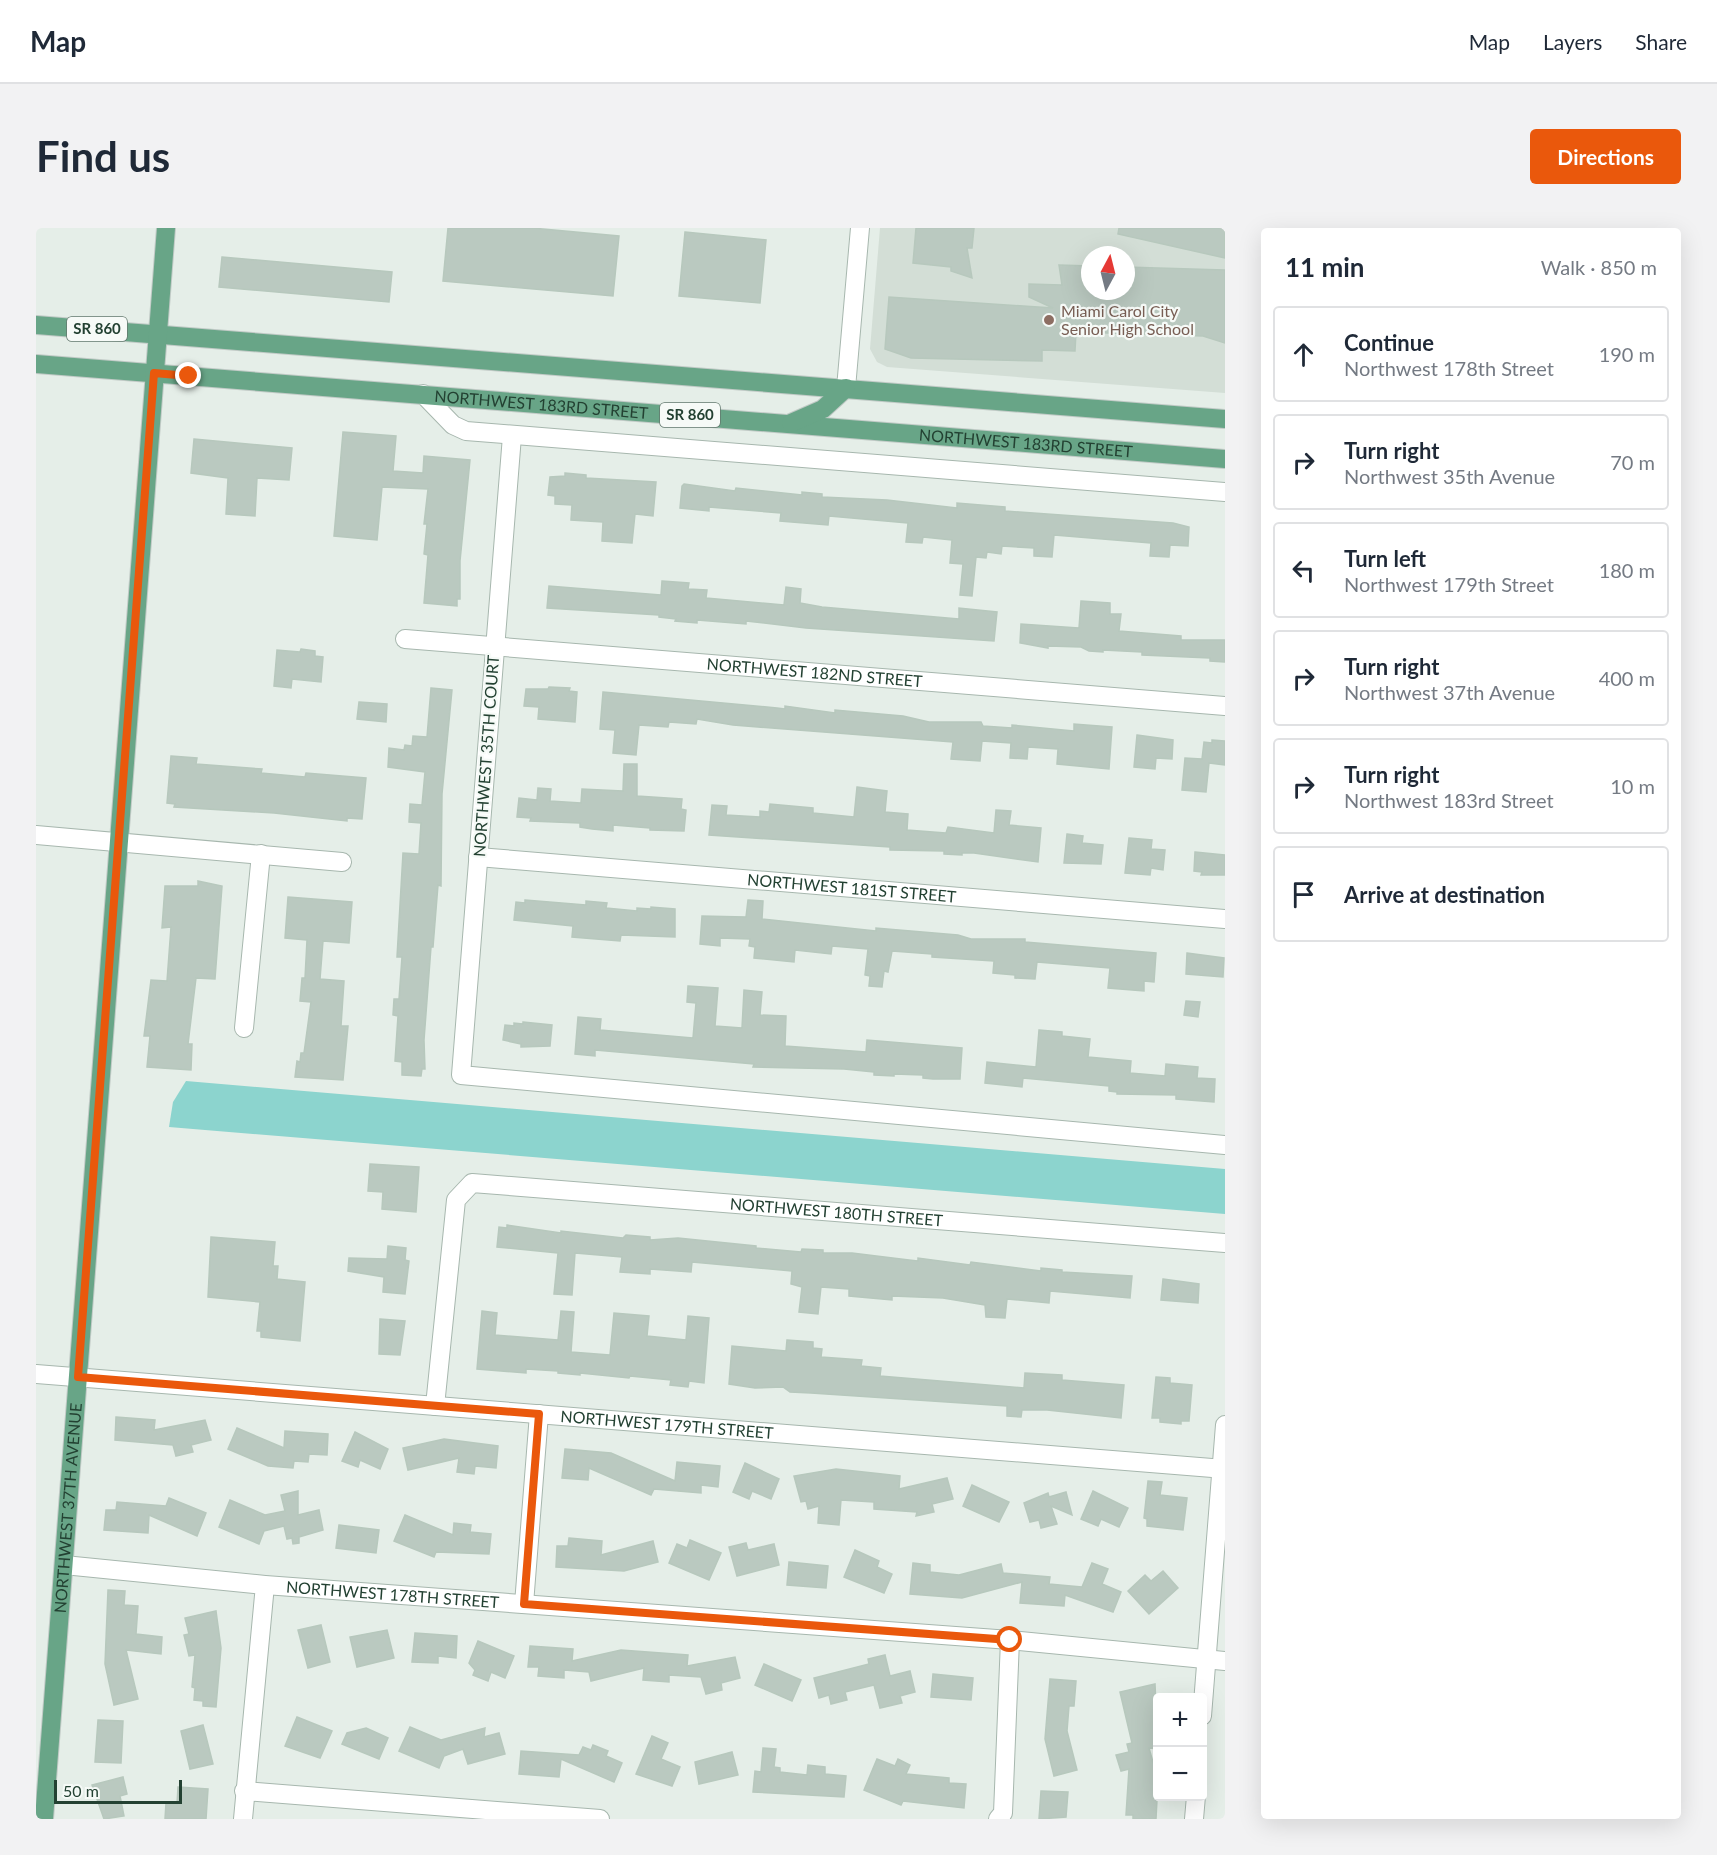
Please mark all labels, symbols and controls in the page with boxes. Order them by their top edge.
text: Map [30,24,86,58]
text: Map [1469,29,1510,54]
text: Layers [1543,29,1602,54]
text: Share [1635,29,1687,54]
button: Directions [1530,129,1681,184]
text: Find us [36,131,170,181]
north arrow [1081,246,1135,300]
text: 11 min [1285,251,1365,283]
text: Walk · 850 m [1541,255,1657,279]
place label: Miami Carol City Senior High School [1061,301,1194,338]
marker: Miami Carol City Senior High School [1042,313,1056,327]
road number: SR 860 [67,317,127,341]
text: Continue [1344,329,1434,356]
icon: ahead [1287,338,1320,371]
text: 190 m [1599,342,1655,366]
text: Northwest 178th Street [1344,356,1554,380]
route end [175,362,201,388]
street label: NORTHWEST 183RD STREET [434,386,650,422]
road number: SR 860 [660,403,720,427]
street label: NORTHWEST 183RD STREET [918,425,1134,461]
text: Turn right [1344,437,1439,464]
icon: right [1287,446,1320,479]
text: 70 m [1610,450,1655,474]
text: Northwest 35th Avenue [1344,464,1555,488]
text: Turn left [1344,545,1426,572]
icon: left [1287,554,1320,587]
text: 180 m [1599,558,1655,582]
text: Northwest 179th Street [1344,572,1554,596]
text: Turn right [1344,653,1439,680]
street label: NORTHWEST 35TH COURT [469,654,502,858]
street label: NORTHWEST 182ND STREET [706,654,924,690]
icon: right [1287,662,1320,695]
text: 400 m [1599,666,1655,690]
text: Northwest 37th Avenue [1344,680,1555,704]
text: Turn right [1344,761,1439,788]
icon: right [1287,770,1320,803]
text: 10 m [1610,774,1655,798]
text: Northwest 183rd Street [1344,788,1554,812]
street label: NORTHWEST 181ST STREET [746,869,958,906]
icon: arrive [1287,878,1320,911]
text: Arrive at destination [1344,881,1545,908]
street label: NORTHWEST 180TH STREET [729,1194,944,1230]
street label: NORTHWEST 37TH AVENUE [50,1402,85,1614]
street label: NORTHWEST 179TH STREET [560,1406,775,1442]
street label: NORTHWEST 178TH STREET [285,1577,501,1611]
route start [996,1626,1022,1652]
map controls [1153,1693,1207,1801]
button: + [1153,1693,1207,1747]
button: − [1153,1747,1207,1801]
scale bar [54,1777,182,1804]
text: 50 m [63,1781,99,1800]

